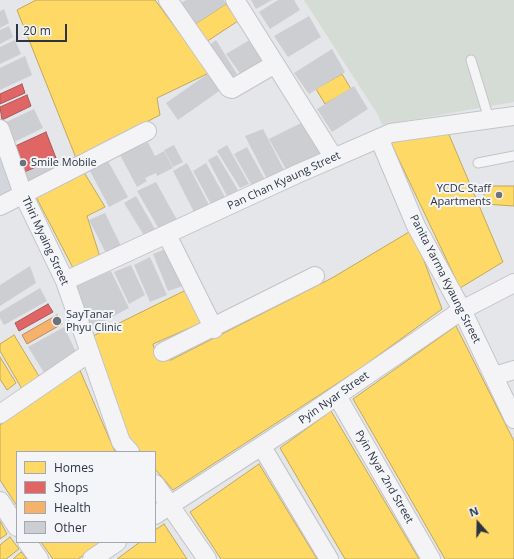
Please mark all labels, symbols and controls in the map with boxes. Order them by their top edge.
scale bar [18,16,69,42]
text: 20 m [23,22,51,39]
street label: Pan Chan Kyaung Street [225,149,343,213]
place label: Smile Mobile [31,156,97,170]
marker: Smile Mobile [18,158,28,168]
place label: YCDC Staff Apartments [431,182,491,208]
marker: YCDC Staff Apartments [494,190,504,200]
street label: Thiri Myaing Street [19,195,71,287]
street label: Panita Yarma Kyaung Street [407,213,483,345]
place label: SayTanar Phyu Clinic [66,308,122,334]
marker: SayTanar Phyu Clinic [51,315,63,327]
street label: Pyin Nyar Street [296,369,372,427]
street label: Pyin Nyar 2nd Street [352,428,416,526]
legend [16,451,156,543]
text: Homes [54,459,94,476]
text: Shops [54,479,88,496]
text: Health [54,499,91,516]
north arrow [458,503,498,543]
text: N [467,503,480,520]
text: Other [54,519,87,536]

